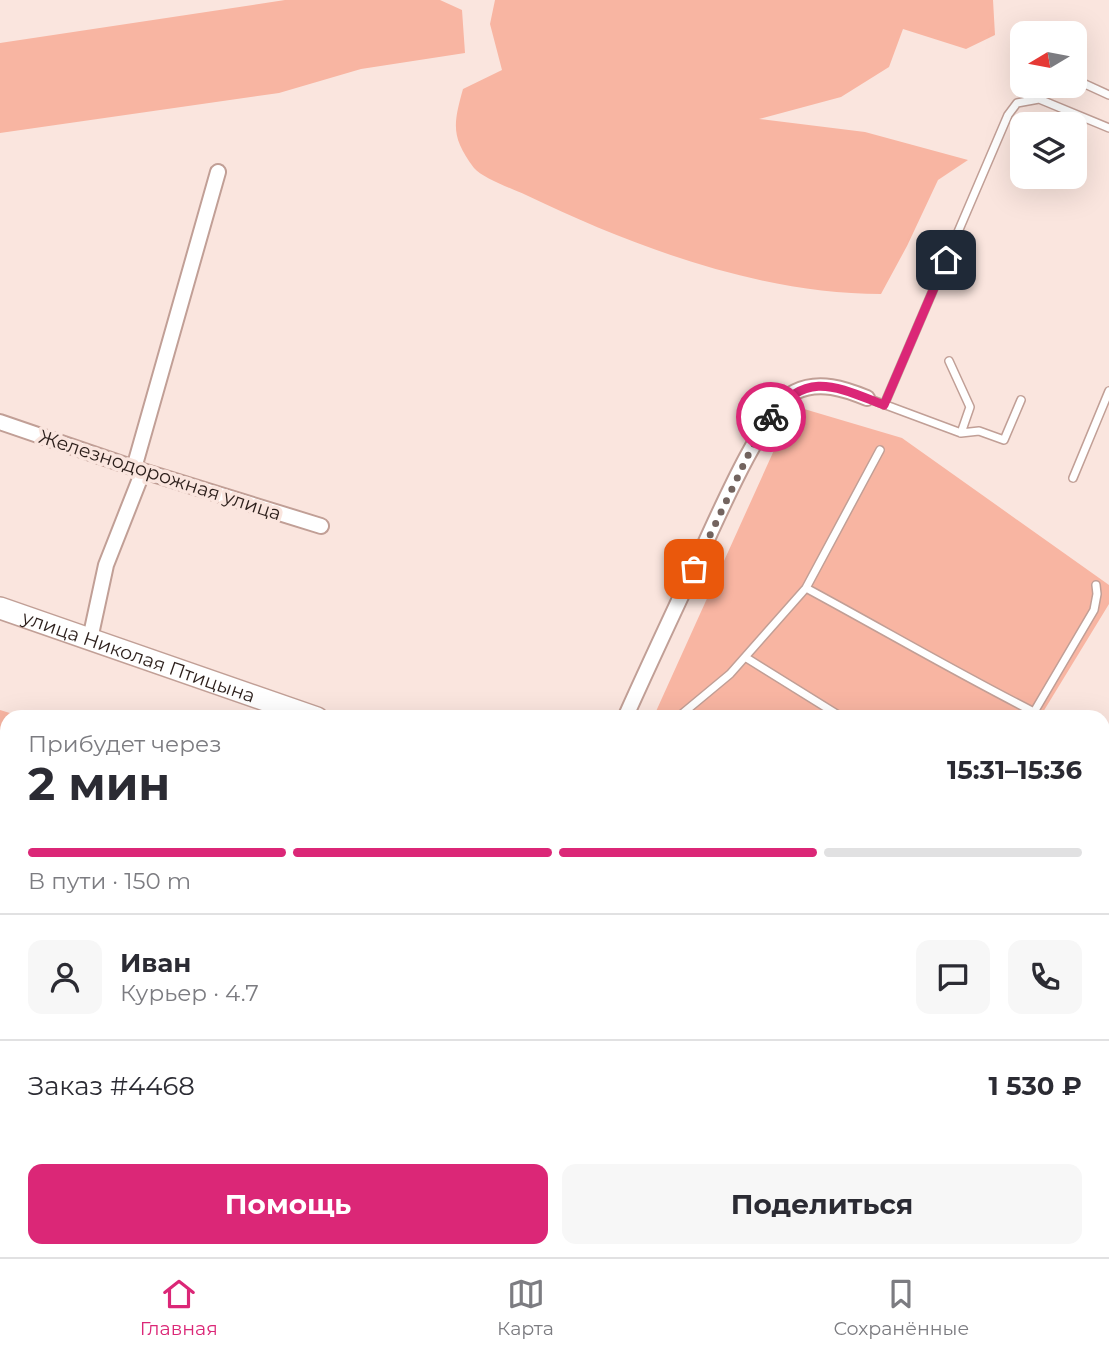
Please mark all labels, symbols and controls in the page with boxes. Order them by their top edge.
north arrow [1010,21,1087,98]
map controls [1010,21,1087,189]
button: layers [1010,112,1087,189]
pin [916,230,976,290]
icon: home [927,241,965,279]
courier [736,382,806,452]
icon: bike [752,398,790,436]
street label: Железнодорожная улица [36,425,284,525]
pin [664,539,724,599]
icon: bag [675,550,713,588]
street label: улица Николая Птицына [18,605,258,707]
text: Прибудет через [28,730,222,758]
text: 15:31–15:36 [947,754,1082,786]
text: 2 мин [28,755,170,812]
text: В пути · 150 m [28,867,191,895]
button: person [28,940,102,1014]
button: chat [916,940,990,1014]
button: phone [1008,940,1082,1014]
text: Иван [120,947,191,979]
text: Курьер · 4.7 [120,979,259,1007]
text: Заказ #4468 [28,1070,195,1102]
text: 1 530 ₽ [989,1070,1082,1102]
button: Помощь [28,1164,548,1244]
button: Поделиться [562,1164,1082,1244]
tab: Главная [140,1275,218,1340]
tab: Карта [497,1275,554,1340]
tab: Сохранённые [833,1275,969,1340]

